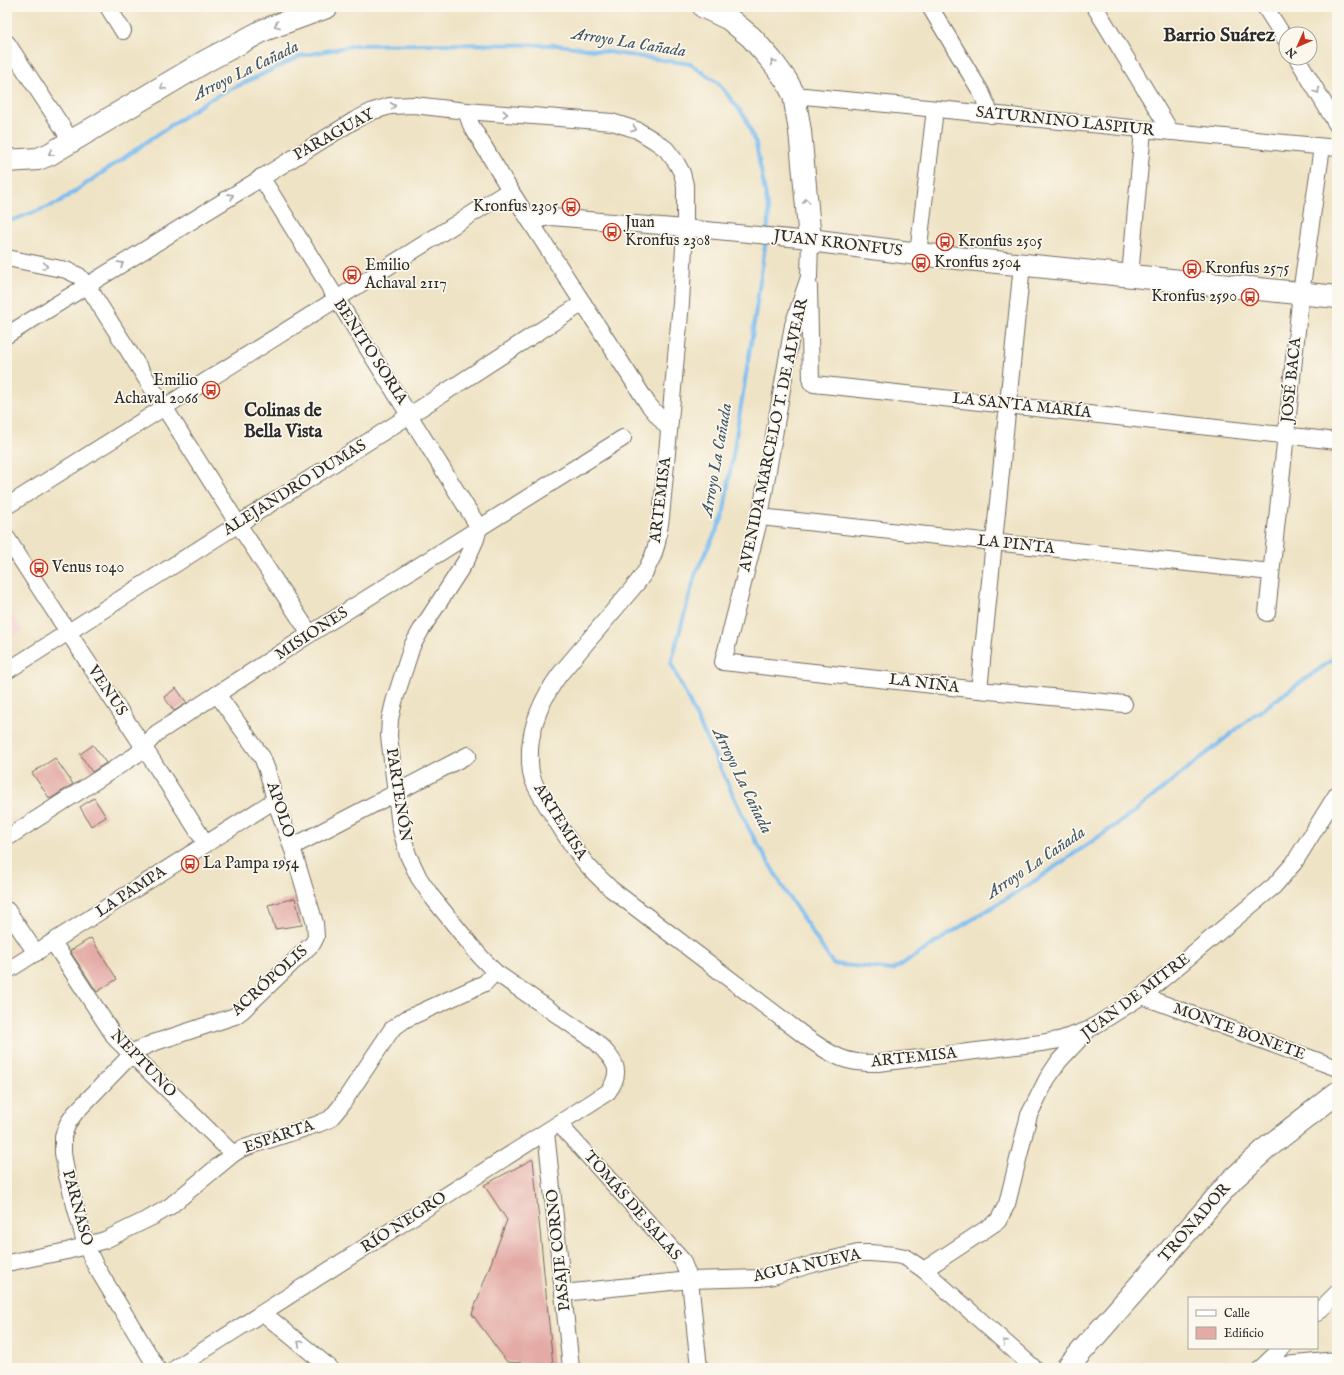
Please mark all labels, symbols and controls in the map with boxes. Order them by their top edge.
one-way arrow [274,21,281,29]
water label: Arroyo La Cañada [569,23,688,62]
district label: Barrio Suárez [1163,23,1276,48]
north arrow [1278,26,1318,66]
water label: Arroyo La Cañada [188,36,303,107]
text: N [1283,44,1301,61]
one-way arrow [771,60,778,67]
one-way arrow [160,82,167,90]
one-way arrow [1313,87,1320,94]
one-way arrow [390,102,396,111]
street label: SATURNINO LASPIUR [975,103,1156,141]
street label: PARAGUAY [290,104,379,165]
one-way arrow [502,109,508,118]
one-way arrow [630,125,637,133]
one-way arrow [48,149,55,156]
one-way arrow [227,193,234,200]
place label: Kronfus 2305 [473,197,558,217]
bus stop icon: Kronfus 2305 [561,197,581,217]
one-way arrow [802,198,811,204]
place label: Juan Kronfus 2308 [623,213,710,251]
bus stop icon: Juan Kronfus 2308 [602,222,622,242]
street label: JUAN KRONFUS [770,226,904,262]
bus stop icon: Kronfus 2505 [935,232,955,252]
place label: Kronfus 2505 [958,232,1043,252]
bus stop icon: Kronfus 2504 [911,253,931,273]
place label: Kronfus 2504 [934,253,1021,273]
place label: Emilio Achaval 2117 [364,256,447,294]
bus stop icon: Kronfus 2575 [1182,259,1202,279]
place label: Kronfus 2575 [1205,259,1290,279]
one-way arrow [42,261,48,270]
one-way arrow [116,262,123,269]
bus stop icon: Emilio Achaval 2117 [342,265,362,285]
place label: Kronfus 2590 [1151,287,1237,307]
bus stop icon: Kronfus 2590 [1240,287,1260,307]
street label: BENITO SORIA [328,295,412,410]
street label: AVENIDA MARCELO T. DE ALVEAR [735,296,813,574]
street label: JOSÉ BACA [1275,335,1307,426]
place label: Emilio Achaval 2066 [113,371,198,409]
bus stop icon: Emilio Achaval 2066 [201,380,221,400]
street label: LA SANTA MARÍA [951,387,1094,423]
district label: Colinas de Bella Vista [244,400,324,444]
water label: Arroyo La Cañada [696,401,737,520]
street label: ALEJANDRO DUMAS [219,436,370,541]
street label: ARTEMISA [646,455,676,545]
street label: LA PINTA [976,531,1057,559]
bus stop icon: Venus 1040 [29,558,49,578]
place label: Venus 1040 [51,558,124,578]
street label: MISIONES [272,603,352,665]
street label: VENUS [82,661,131,720]
street label: LA NIÑA [888,668,962,698]
water label: Arroyo La Cañada [706,723,777,838]
street label: PARTENÓN [381,746,417,844]
street label: APOLO [261,778,298,841]
street label: ARTEMISA [528,779,592,865]
water label: Arroyo La Cañada [981,822,1090,905]
bus stop icon: La Pampa 1954 [180,854,200,874]
place label: La Pampa 1954 [203,854,299,874]
street label: LA PAMPA [92,861,171,922]
street label: ACRÓPOLIS [226,940,312,1021]
street label: JUAN DE MITRE [1076,949,1195,1046]
street label: MONTE BONETE [1170,999,1308,1065]
street label: NEPTUNO [106,1026,180,1102]
street label: ARTEMISA [869,1043,959,1073]
street label: ESPARTA [241,1115,318,1158]
street label: TOMÁS DE SALAS [579,1146,687,1265]
street label: PARNASO [57,1168,97,1248]
street label: TRONADOR [1155,1178,1236,1267]
street label: RÍO NEGRO [356,1186,451,1258]
street label: PASAJE CORNO [543,1188,575,1312]
street label: AGUA NUEVA [751,1245,864,1287]
legend [1188,1297,1318,1349]
text: Calle [1224,1306,1250,1321]
text: Edificio [1224,1326,1264,1341]
one-way arrow [1002,1339,1010,1347]
one-way arrow [297,1341,304,1348]

